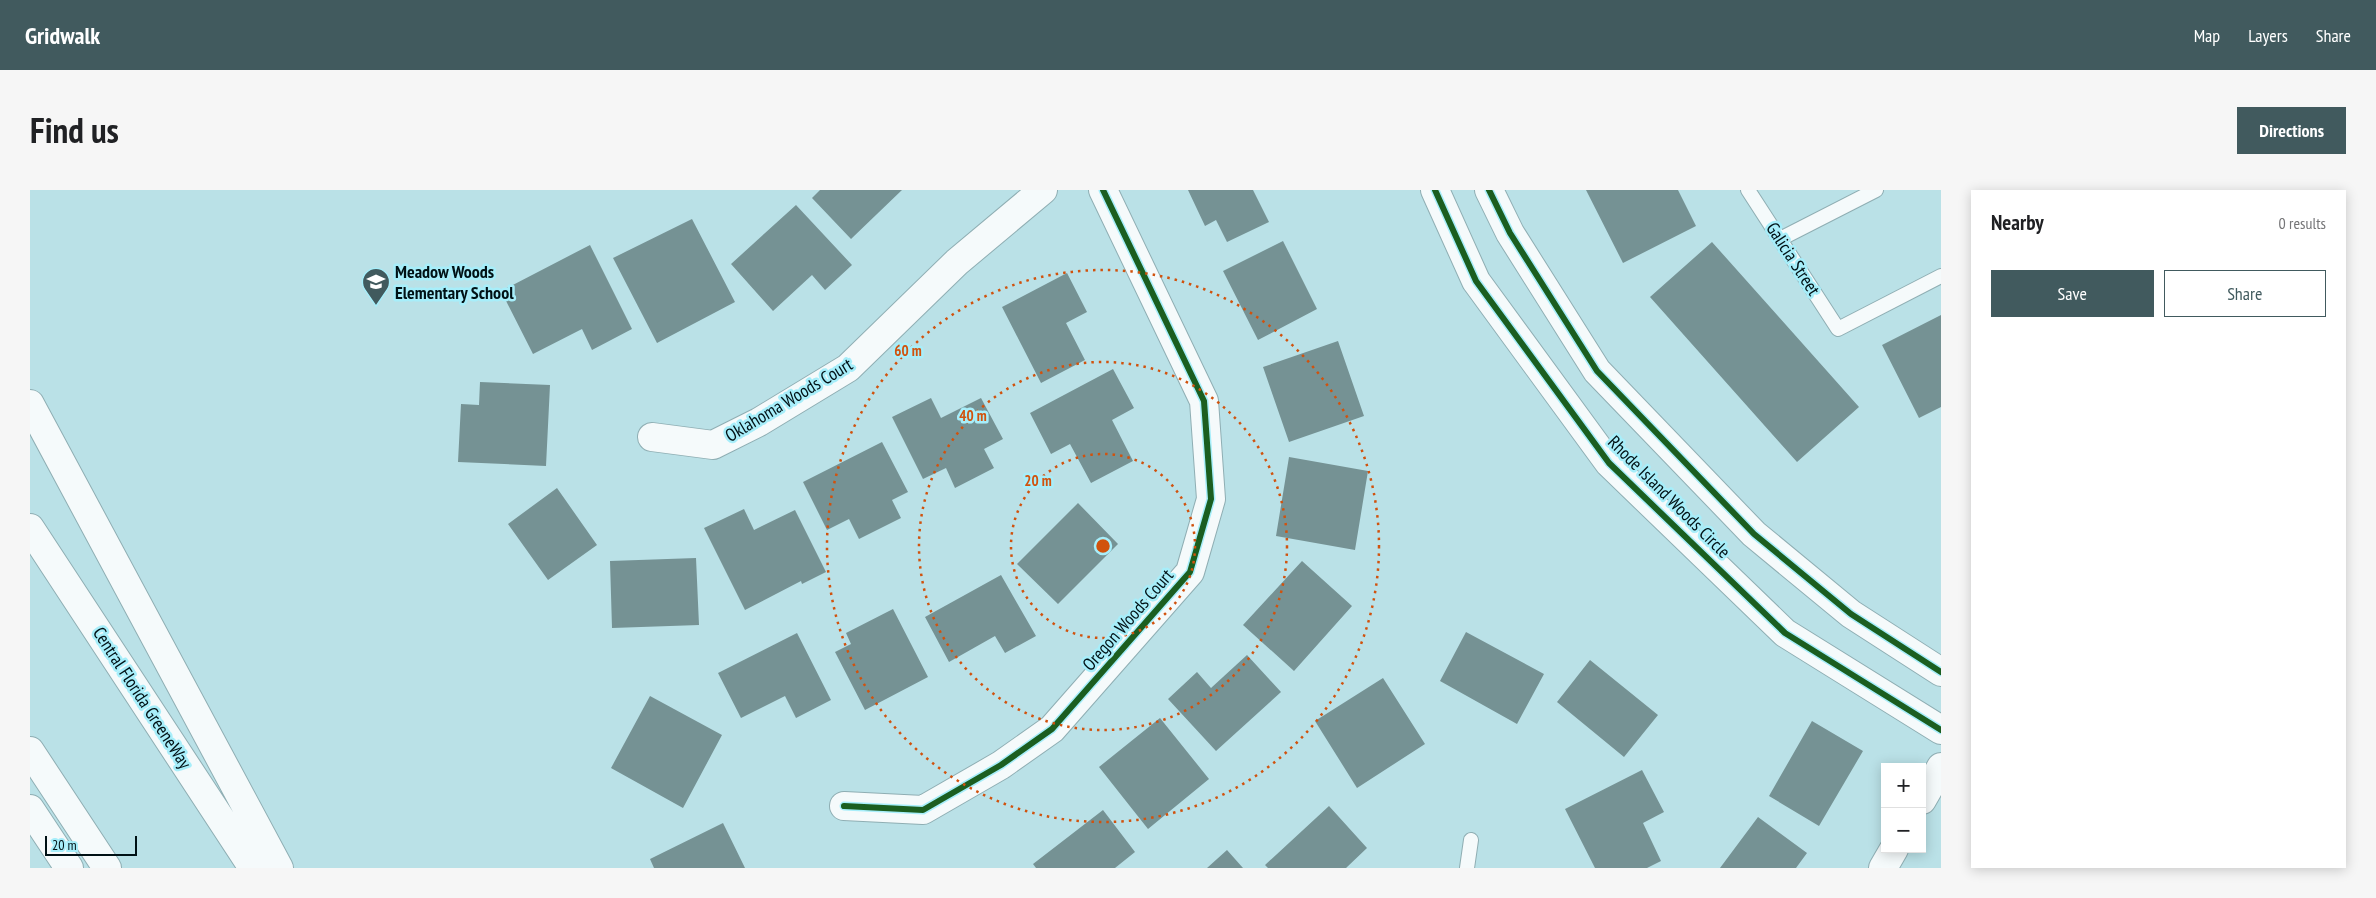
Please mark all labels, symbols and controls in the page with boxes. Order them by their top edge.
text: Gridwalk [25,20,100,51]
text: Map [2194,24,2220,47]
text: Layers [2248,24,2288,47]
text: Share [2316,24,2351,47]
text: Find us [30,107,119,153]
button: Directions [2237,107,2346,154]
text: Nearby [1991,209,2044,236]
text: 0 results [2279,213,2326,233]
street label: Galicia Street [1761,218,1826,300]
place label: Meadow Woods Elementary School [395,260,514,304]
school or university icon: Meadow Woods Elementary School [361,267,391,306]
button: Save [1991,270,2154,317]
button: Share [2164,270,2326,317]
text: 60 m [894,341,922,360]
street label: Oklahoma Woods Court [721,352,857,447]
text: 40 m [959,406,987,425]
street label: Rhode Island Woods Circle [1603,430,1736,563]
text: 20 m [1024,471,1052,490]
centre of rings [1094,537,1112,555]
street label: Oregon Woods Court [1077,564,1178,675]
street label: Central Florida GreeneWay [88,622,197,773]
map controls [1881,763,1926,853]
button: + [1881,763,1926,808]
button: − [1881,808,1926,853]
scale bar [45,833,138,856]
text: 20 m [52,836,77,854]

